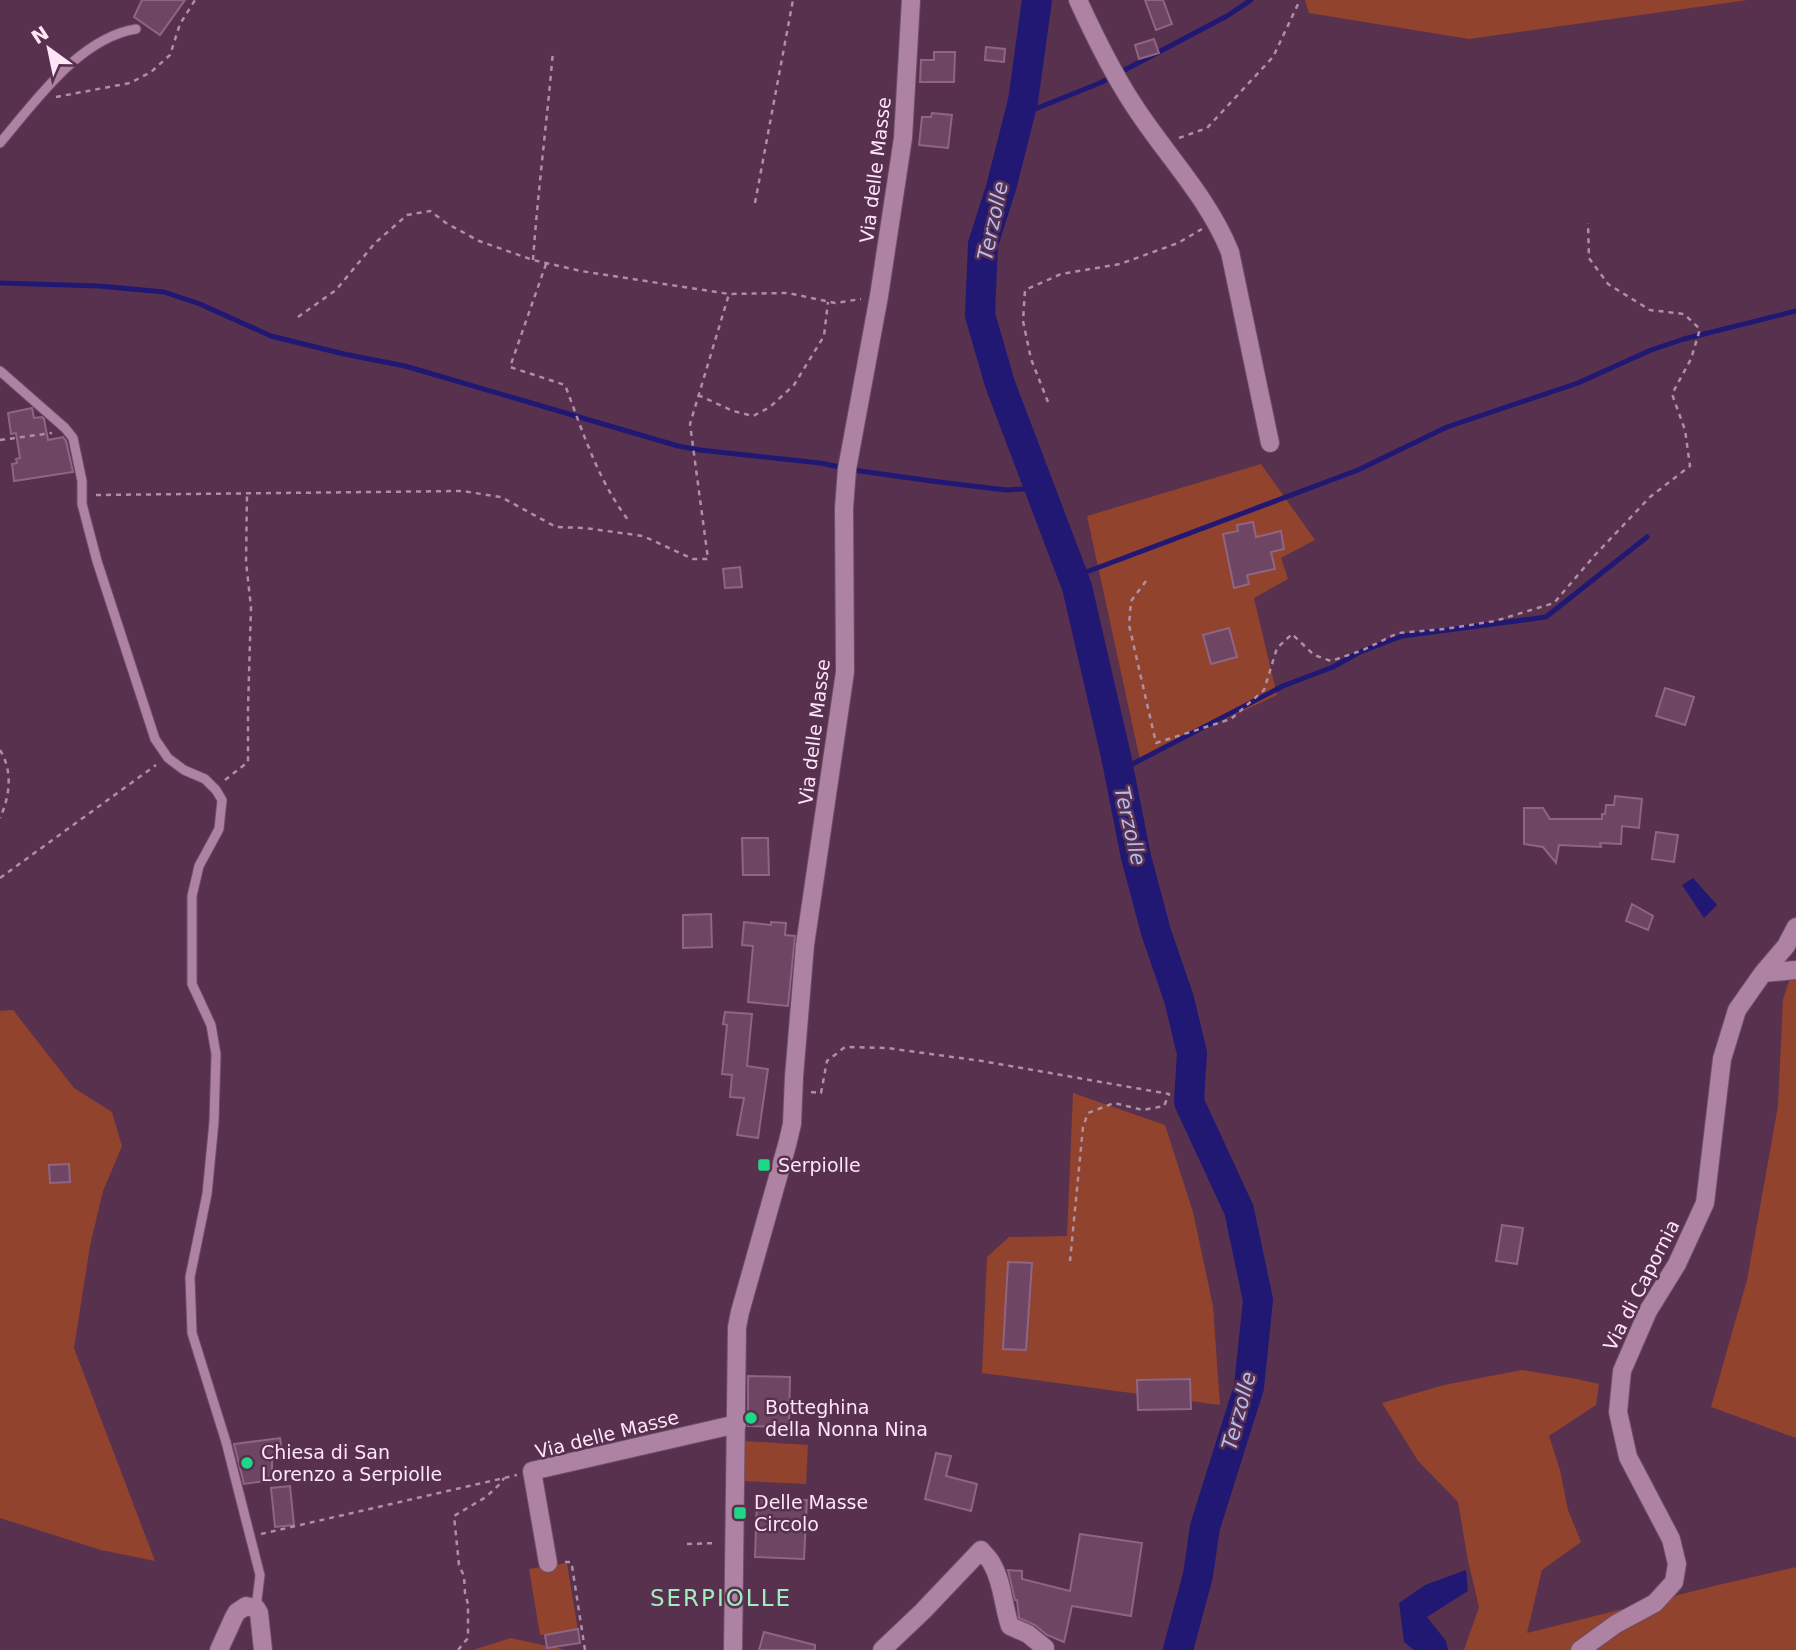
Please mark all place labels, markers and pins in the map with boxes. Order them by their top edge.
place label: Serpiolle [778,1154,861,1176]
marker: Serpiolle [756,1157,772,1173]
place label: Botteghina della Nonna Nina [765,1396,928,1440]
marker: Botteghina della Nonna Nina [743,1410,759,1426]
place label: Chiesa di San Lorenzo a Serpiolle [261,1441,442,1485]
marker: Chiesa di San Lorenzo a Serpiolle [239,1455,255,1471]
place label: Delle Masse Circolo [754,1491,868,1535]
marker: Delle Masse Circolo [732,1505,748,1521]

